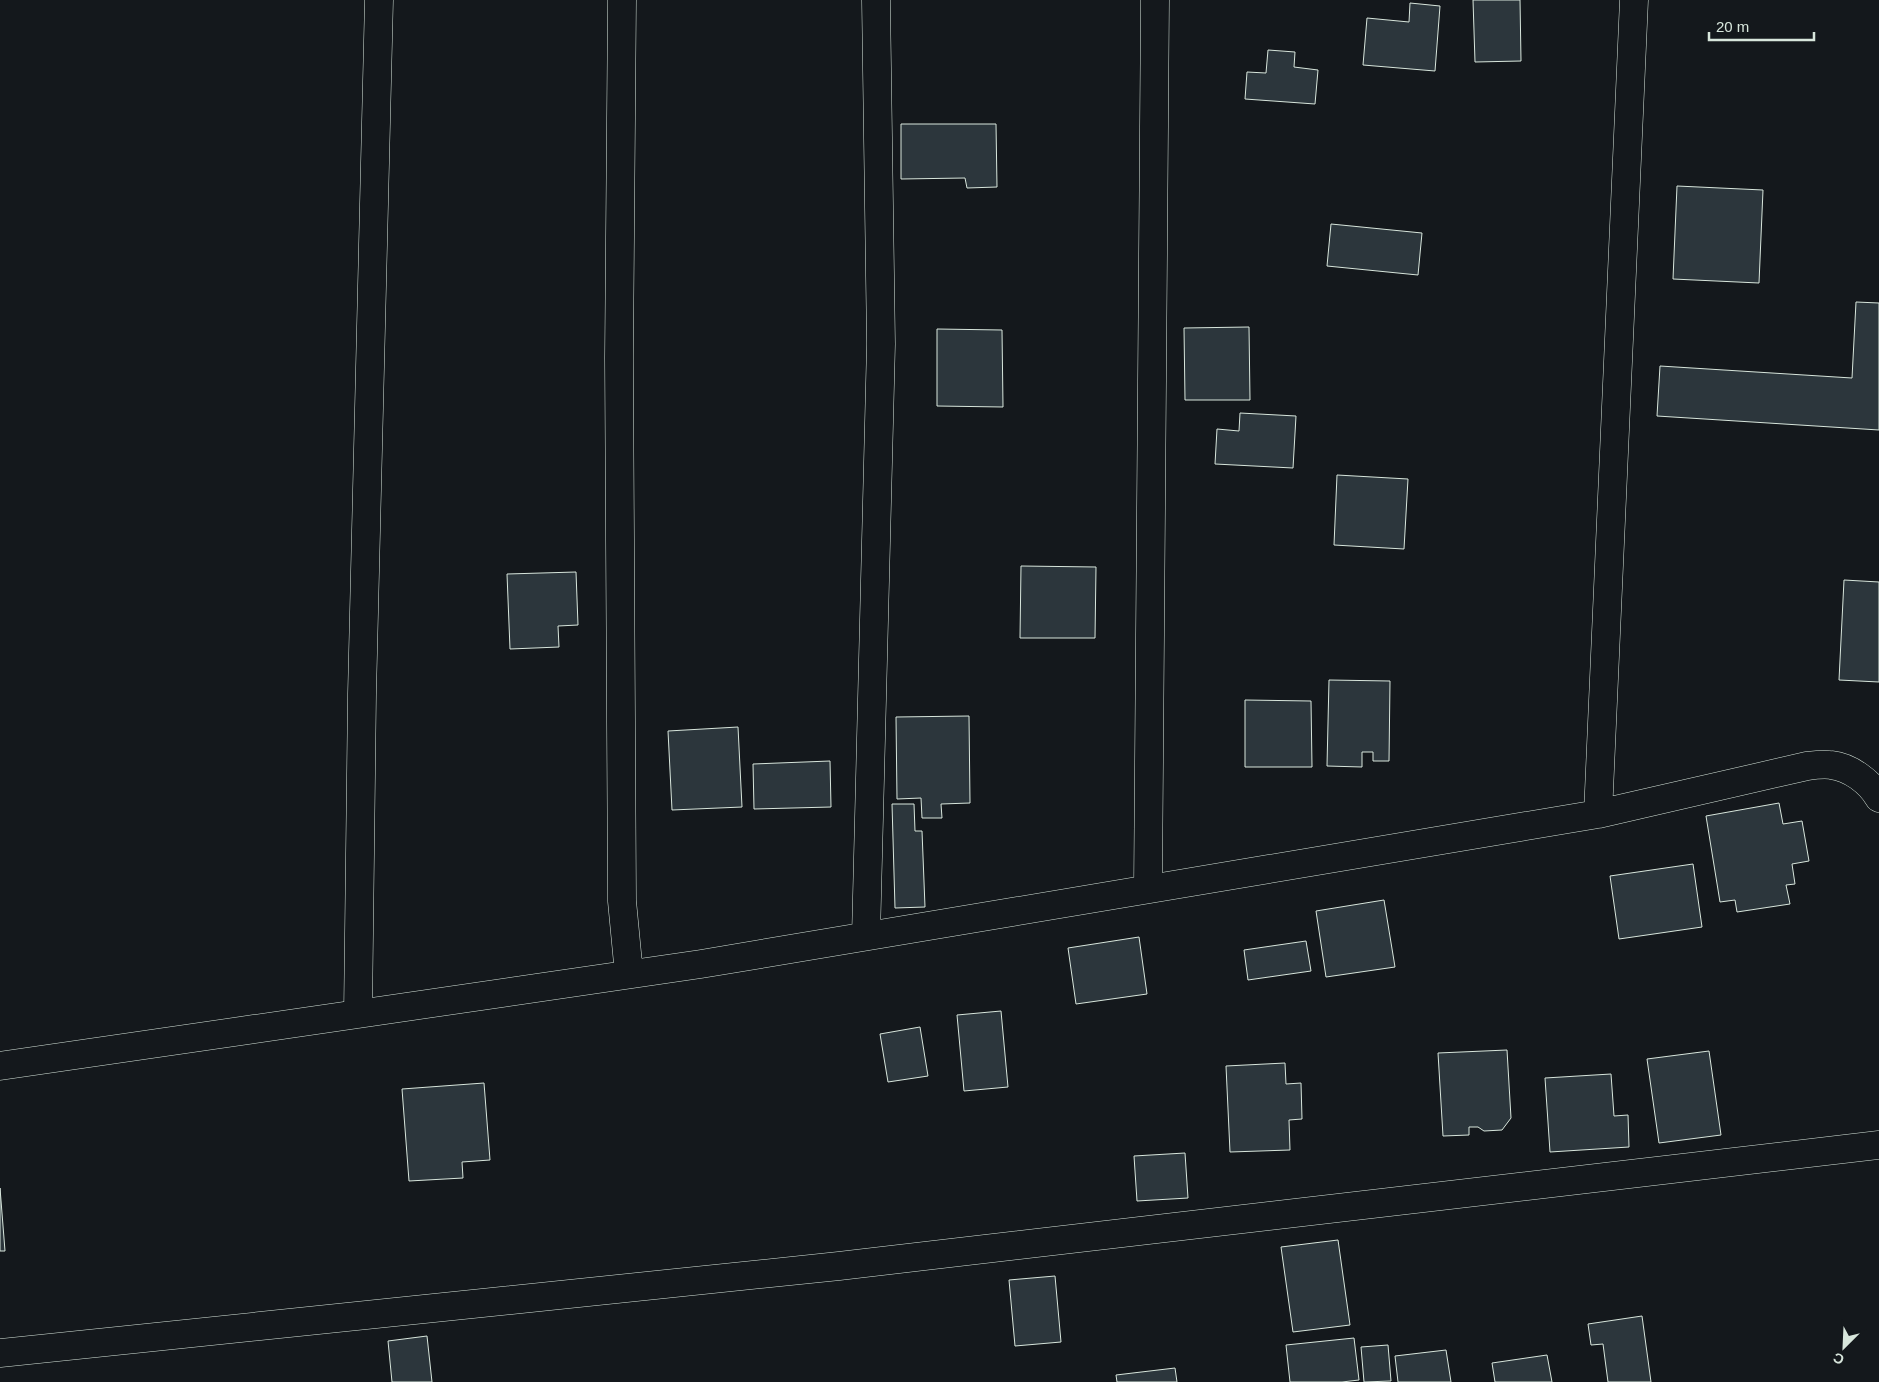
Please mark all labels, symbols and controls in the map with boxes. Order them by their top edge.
scale bar [1709,10,1814,42]
text: 20 m [1716,18,1749,35]
north arrow [1819,1322,1869,1372]
text: С [1831,1350,1847,1368]

